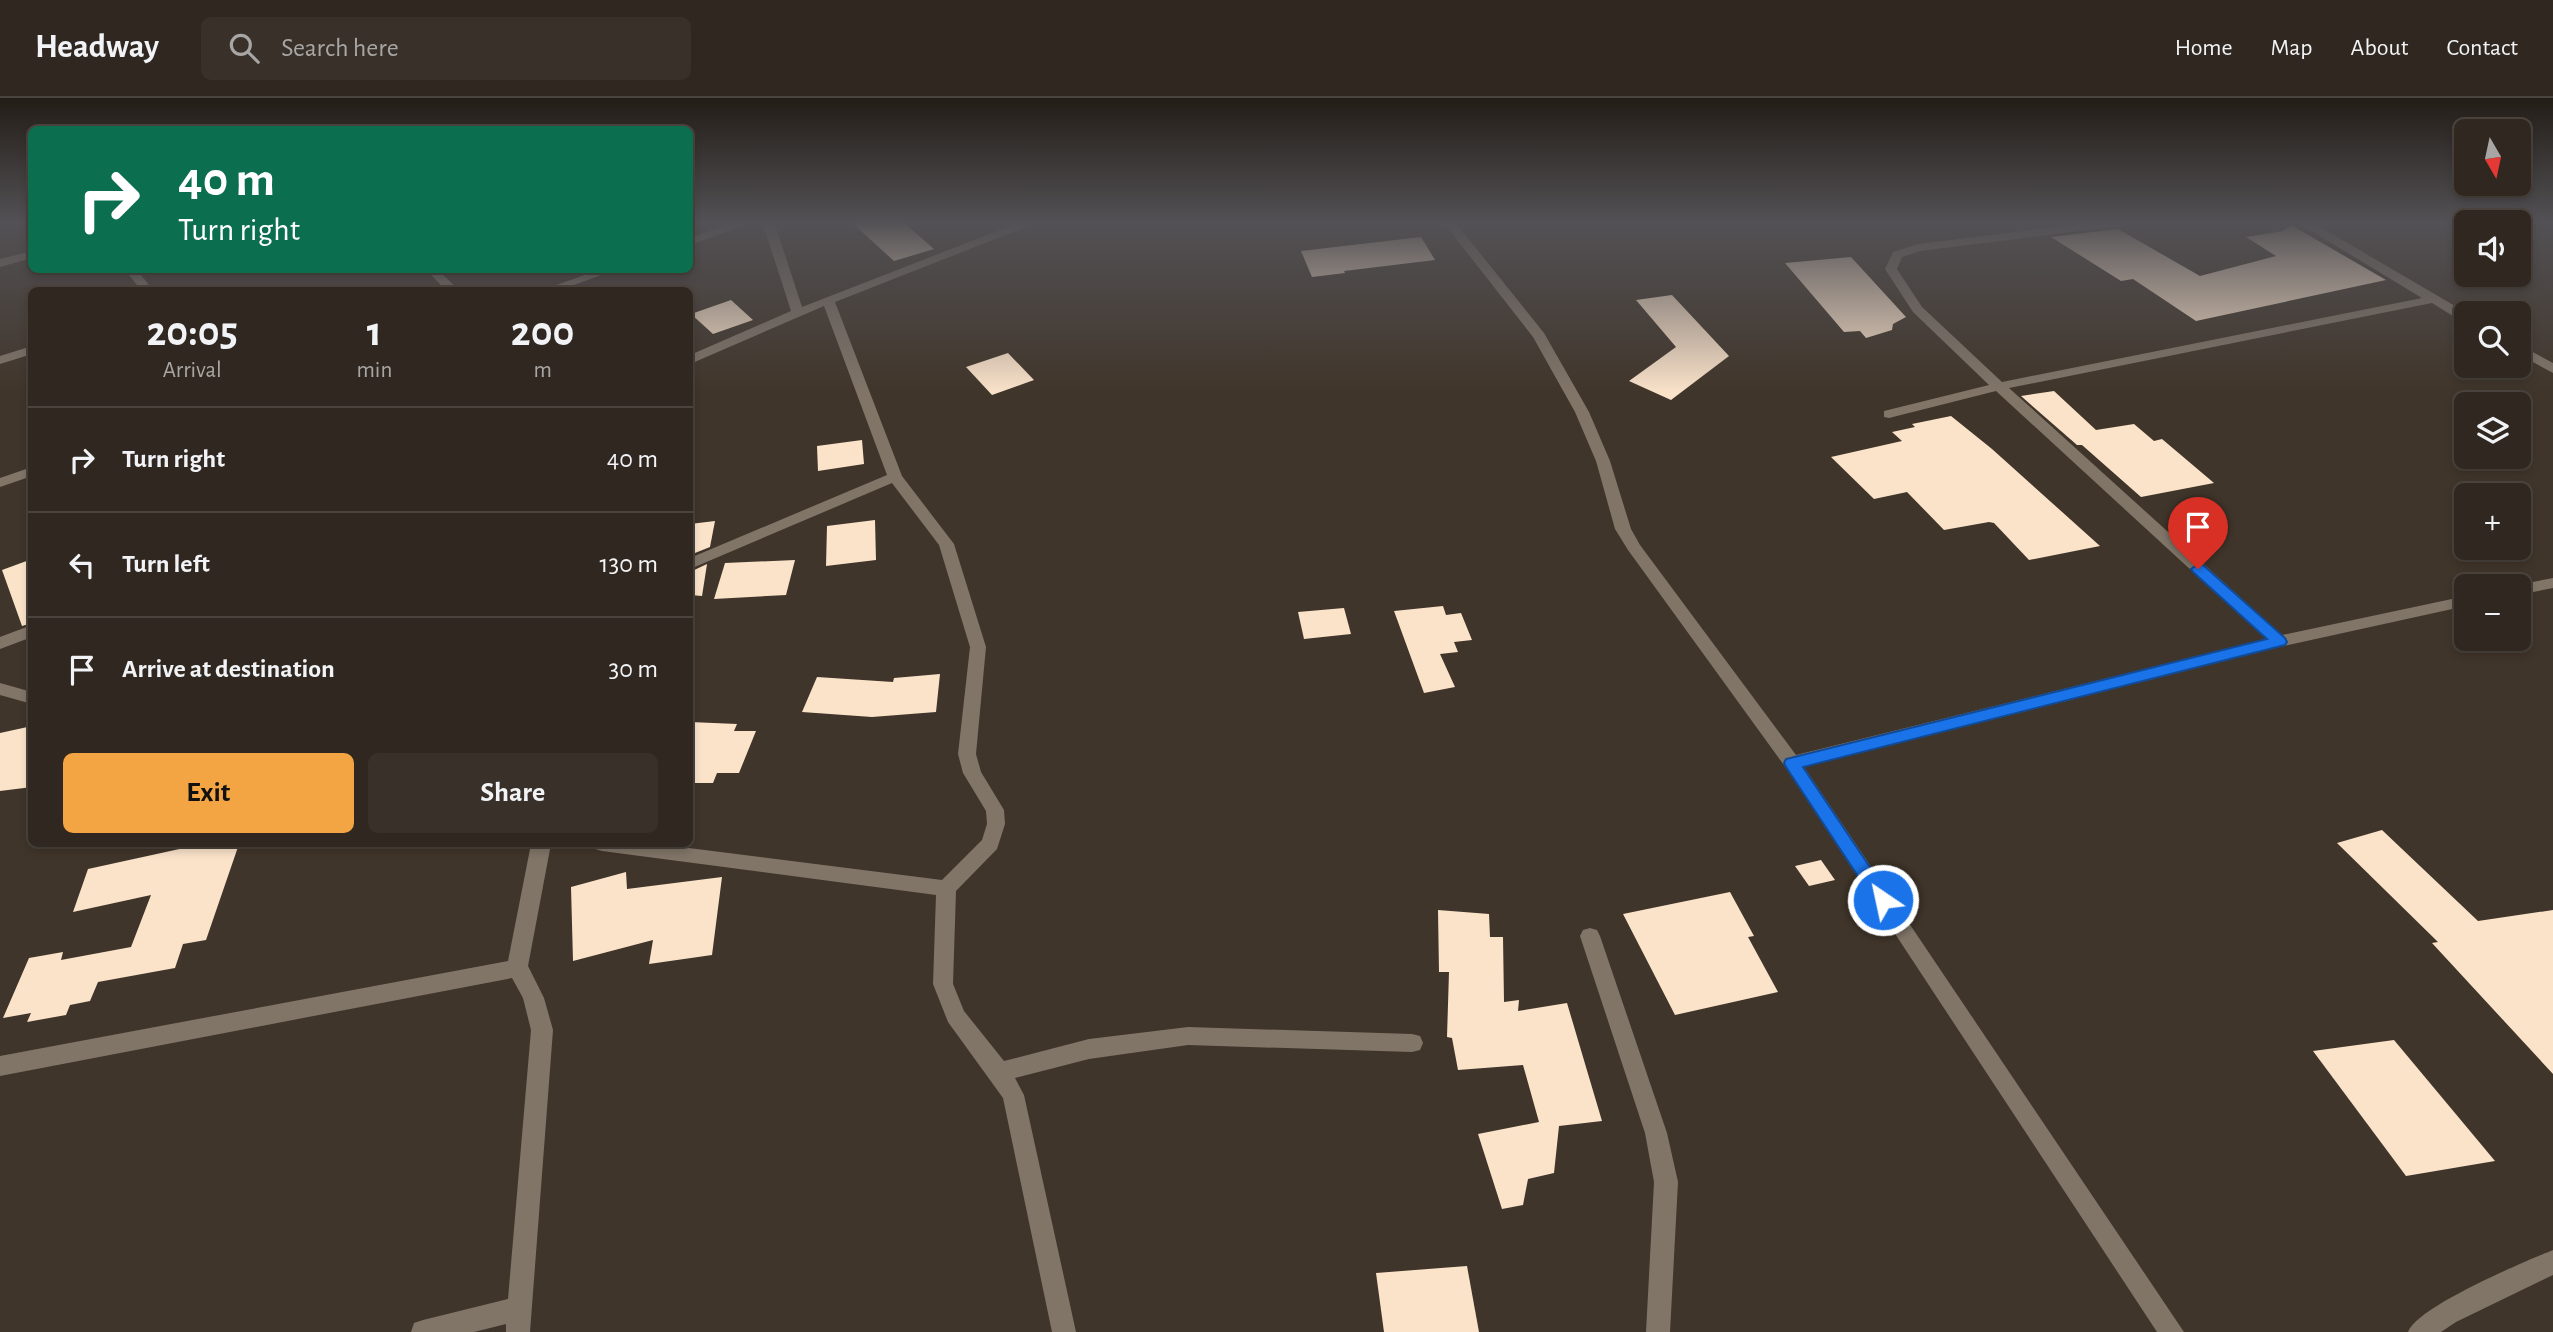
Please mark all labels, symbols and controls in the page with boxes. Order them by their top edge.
search box [201,17,691,80]
icon: search [225,29,263,67]
text: Headway [35,31,159,64]
text: Search here [281,35,399,61]
text: Home [2175,36,2233,60]
text: Map [2271,36,2313,60]
text: About [2351,36,2408,60]
text: Contact [2446,36,2518,60]
north arrow [2454,119,2530,196]
map controls [2454,119,2531,651]
icon: right [63,154,154,245]
text: 40 m [178,156,275,205]
button: sound [2454,210,2531,287]
text: Turn right [178,214,300,246]
button: search [2454,301,2531,378]
text: 20:05 [147,311,238,353]
text: 1 [367,311,382,353]
text: 200 [511,311,574,353]
text: Arrival [163,359,222,382]
text: min [356,359,392,382]
text: m [533,359,552,382]
button: layers [2454,392,2531,469]
icon: right [63,441,101,479]
text: Turn right [122,446,225,472]
text: 40 m [607,446,658,472]
button: + [2454,483,2531,560]
pin [2168,497,2228,569]
icon: arrive [2179,508,2217,546]
icon: left [63,546,101,584]
text: Turn left [122,551,210,577]
text: 130 m [600,551,658,577]
button: − [2454,574,2531,651]
icon: arrive [63,651,101,689]
text: Arrive at destination [122,656,335,682]
text: 30 m [608,656,658,682]
button: Exit [63,753,354,833]
button: Share [368,753,658,833]
position arrow [1846,863,1920,937]

